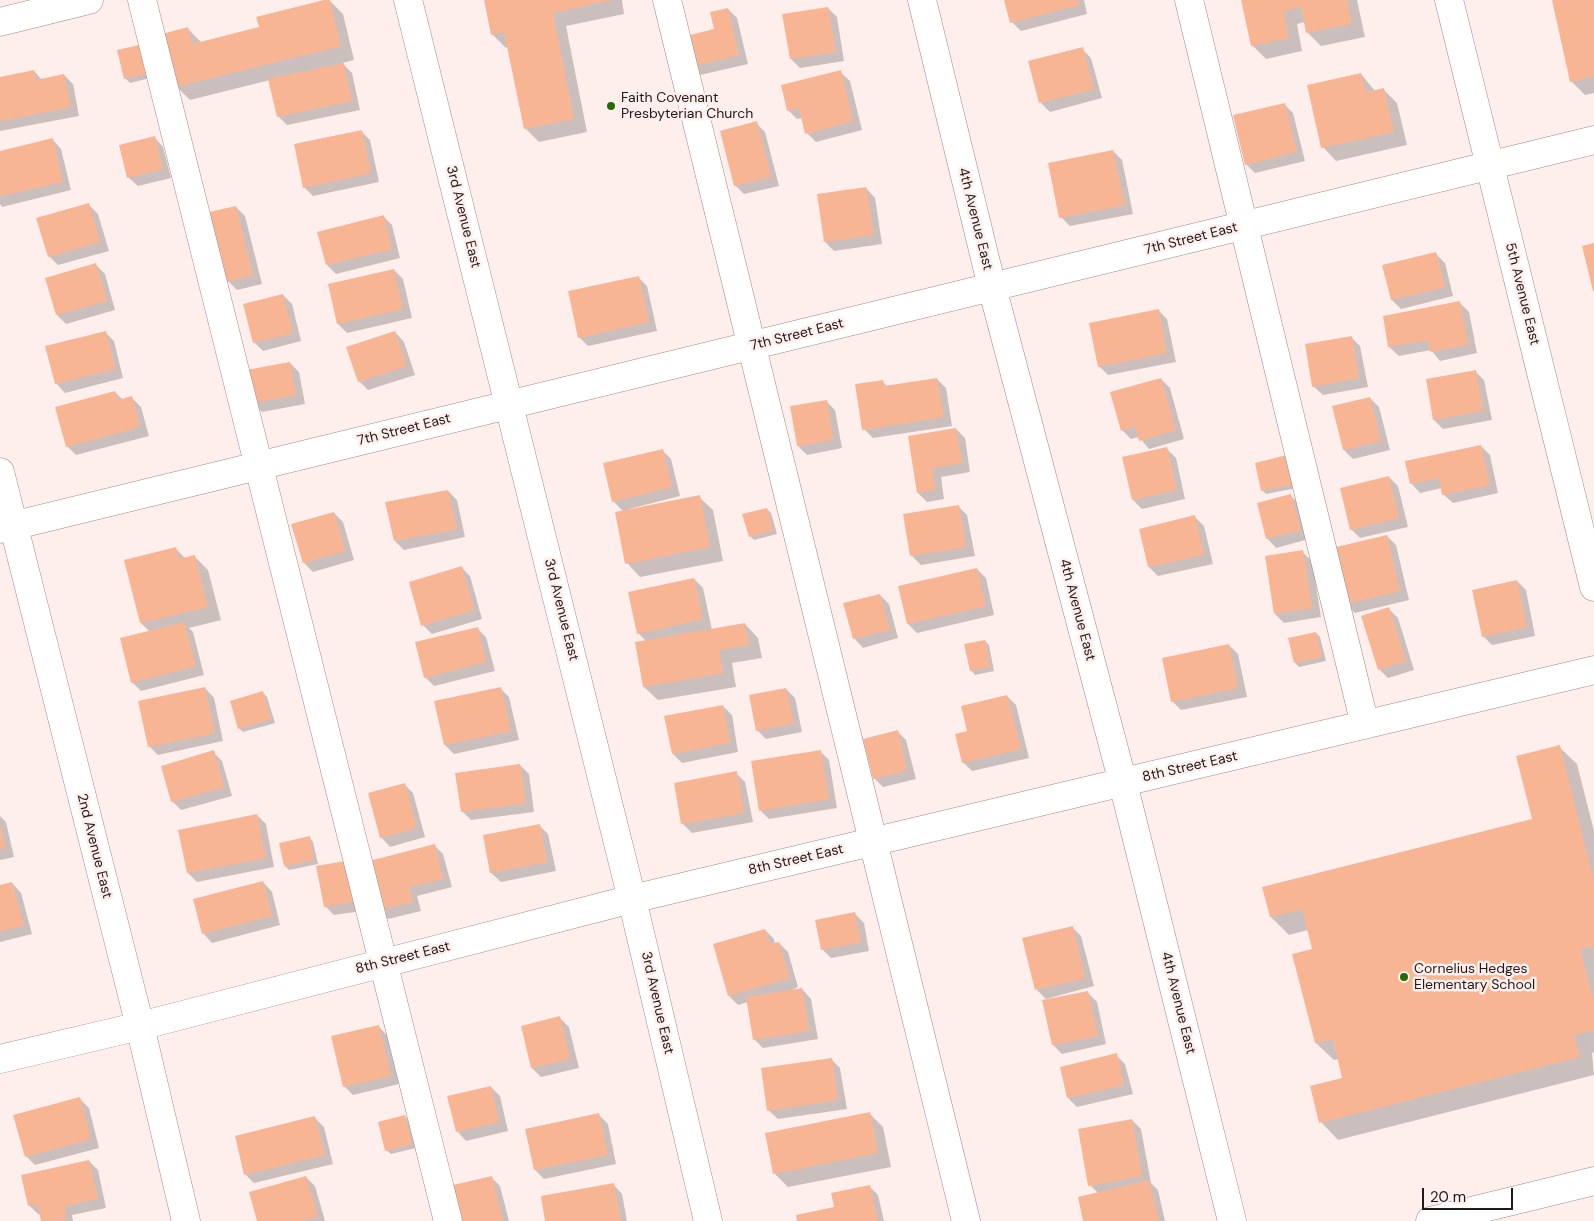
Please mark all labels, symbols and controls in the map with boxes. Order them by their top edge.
place label: Faith Covenant Presbyterian Church [621,90,753,122]
marker: Faith Covenant Presbyterian Church [605,100,617,112]
street label: 3rd Avenue East [442,164,484,270]
street label: 4th Avenue East [954,166,996,272]
street label: 7th Street East [1142,219,1240,259]
street label: 5th Avenue East [1501,241,1543,347]
street label: 7th Street East [748,315,846,355]
street label: 7th Street East [355,410,453,450]
street label: 3rd Avenue East [540,557,582,663]
street label: 4th Avenue East [1055,557,1099,663]
street label: 8th Street East [1141,748,1239,786]
street label: 2nd Avenue East [73,792,115,900]
street label: 8th Street East [747,841,845,879]
street label: 8th Street East [354,938,452,978]
street label: 3rd Avenue East [637,950,677,1056]
street label: 4th Avenue East [1157,950,1199,1056]
place label: Cornelius Hedges Elementary School [1414,961,1535,994]
marker: Cornelius Hedges Elementary School [1398,971,1410,983]
scale bar [1424,1178,1515,1210]
text: 20 m [1430,1187,1466,1207]

